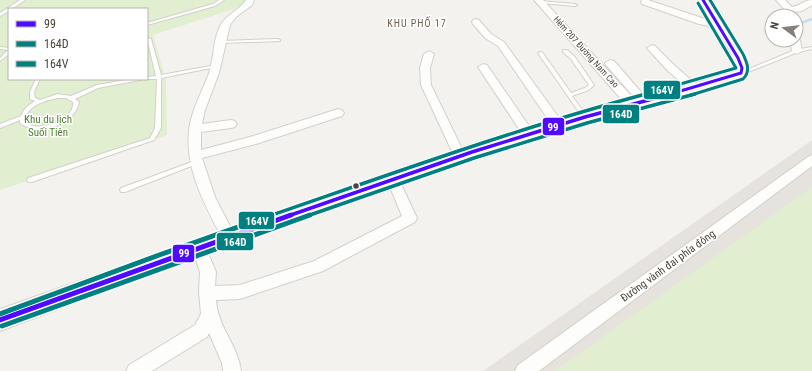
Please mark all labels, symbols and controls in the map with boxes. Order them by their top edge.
legend [8,8,148,80]
north arrow [764,8,804,48]
street label: Hẻm 207 Đường Nam Cao [551,14,621,90]
district label: KHU PHỐ 17 [387,15,447,29]
text: 99 [44,17,56,31]
text: N [768,20,782,30]
text: 164D [44,37,69,51]
text: 164V [44,57,69,71]
line badge: 164V [643,80,681,100]
text: 164V [650,84,674,97]
line badge: 164D [602,104,640,124]
text: 164D [610,108,632,121]
park label: Khu du lịch Suối Tiên [24,113,72,139]
line badge: 99 [542,117,565,136]
text: 99 [547,121,559,134]
unlabelled marker [351,181,361,191]
line badge: 164V [238,211,275,230]
text: 164V [245,215,269,228]
street label: Đường vành đai phía đông [618,227,718,305]
line badge: 164D [216,232,254,251]
text: 164D [224,236,246,249]
line badge: 99 [172,244,195,263]
text: 99 [178,247,190,260]

